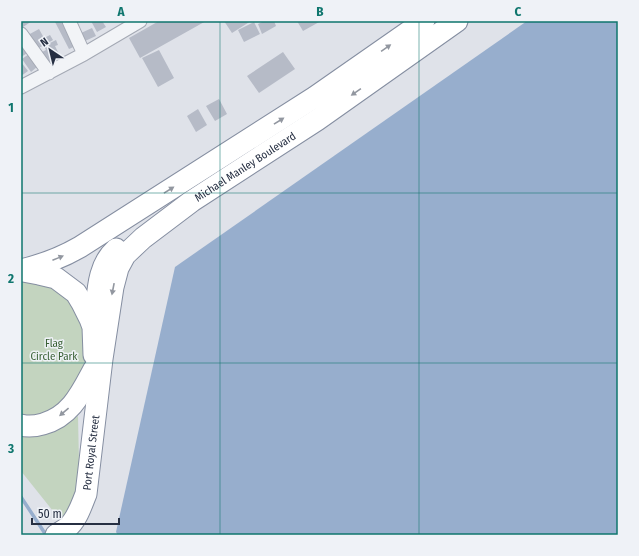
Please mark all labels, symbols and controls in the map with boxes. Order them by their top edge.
text: A [116,4,125,19]
text: B [316,4,324,19]
text: C [515,4,522,19]
north arrow [30,30,70,70]
text: N [38,35,51,49]
one-way arrow [381,44,391,52]
one-way arrow [351,88,362,96]
text: 1 [8,100,14,115]
one-way arrow [273,117,284,125]
street label: Michael Manley Boulevard [192,129,298,204]
one-way arrow [163,187,175,194]
one-way arrow [53,255,65,261]
text: 2 [7,271,14,286]
one-way arrow [110,283,116,296]
park label: Flag Circle Park [30,337,78,363]
one-way arrow [59,408,70,417]
street label: Port Royal Street [80,414,102,491]
text: 3 [7,441,14,456]
scale bar [32,500,119,526]
text: 50 m [38,507,62,521]

